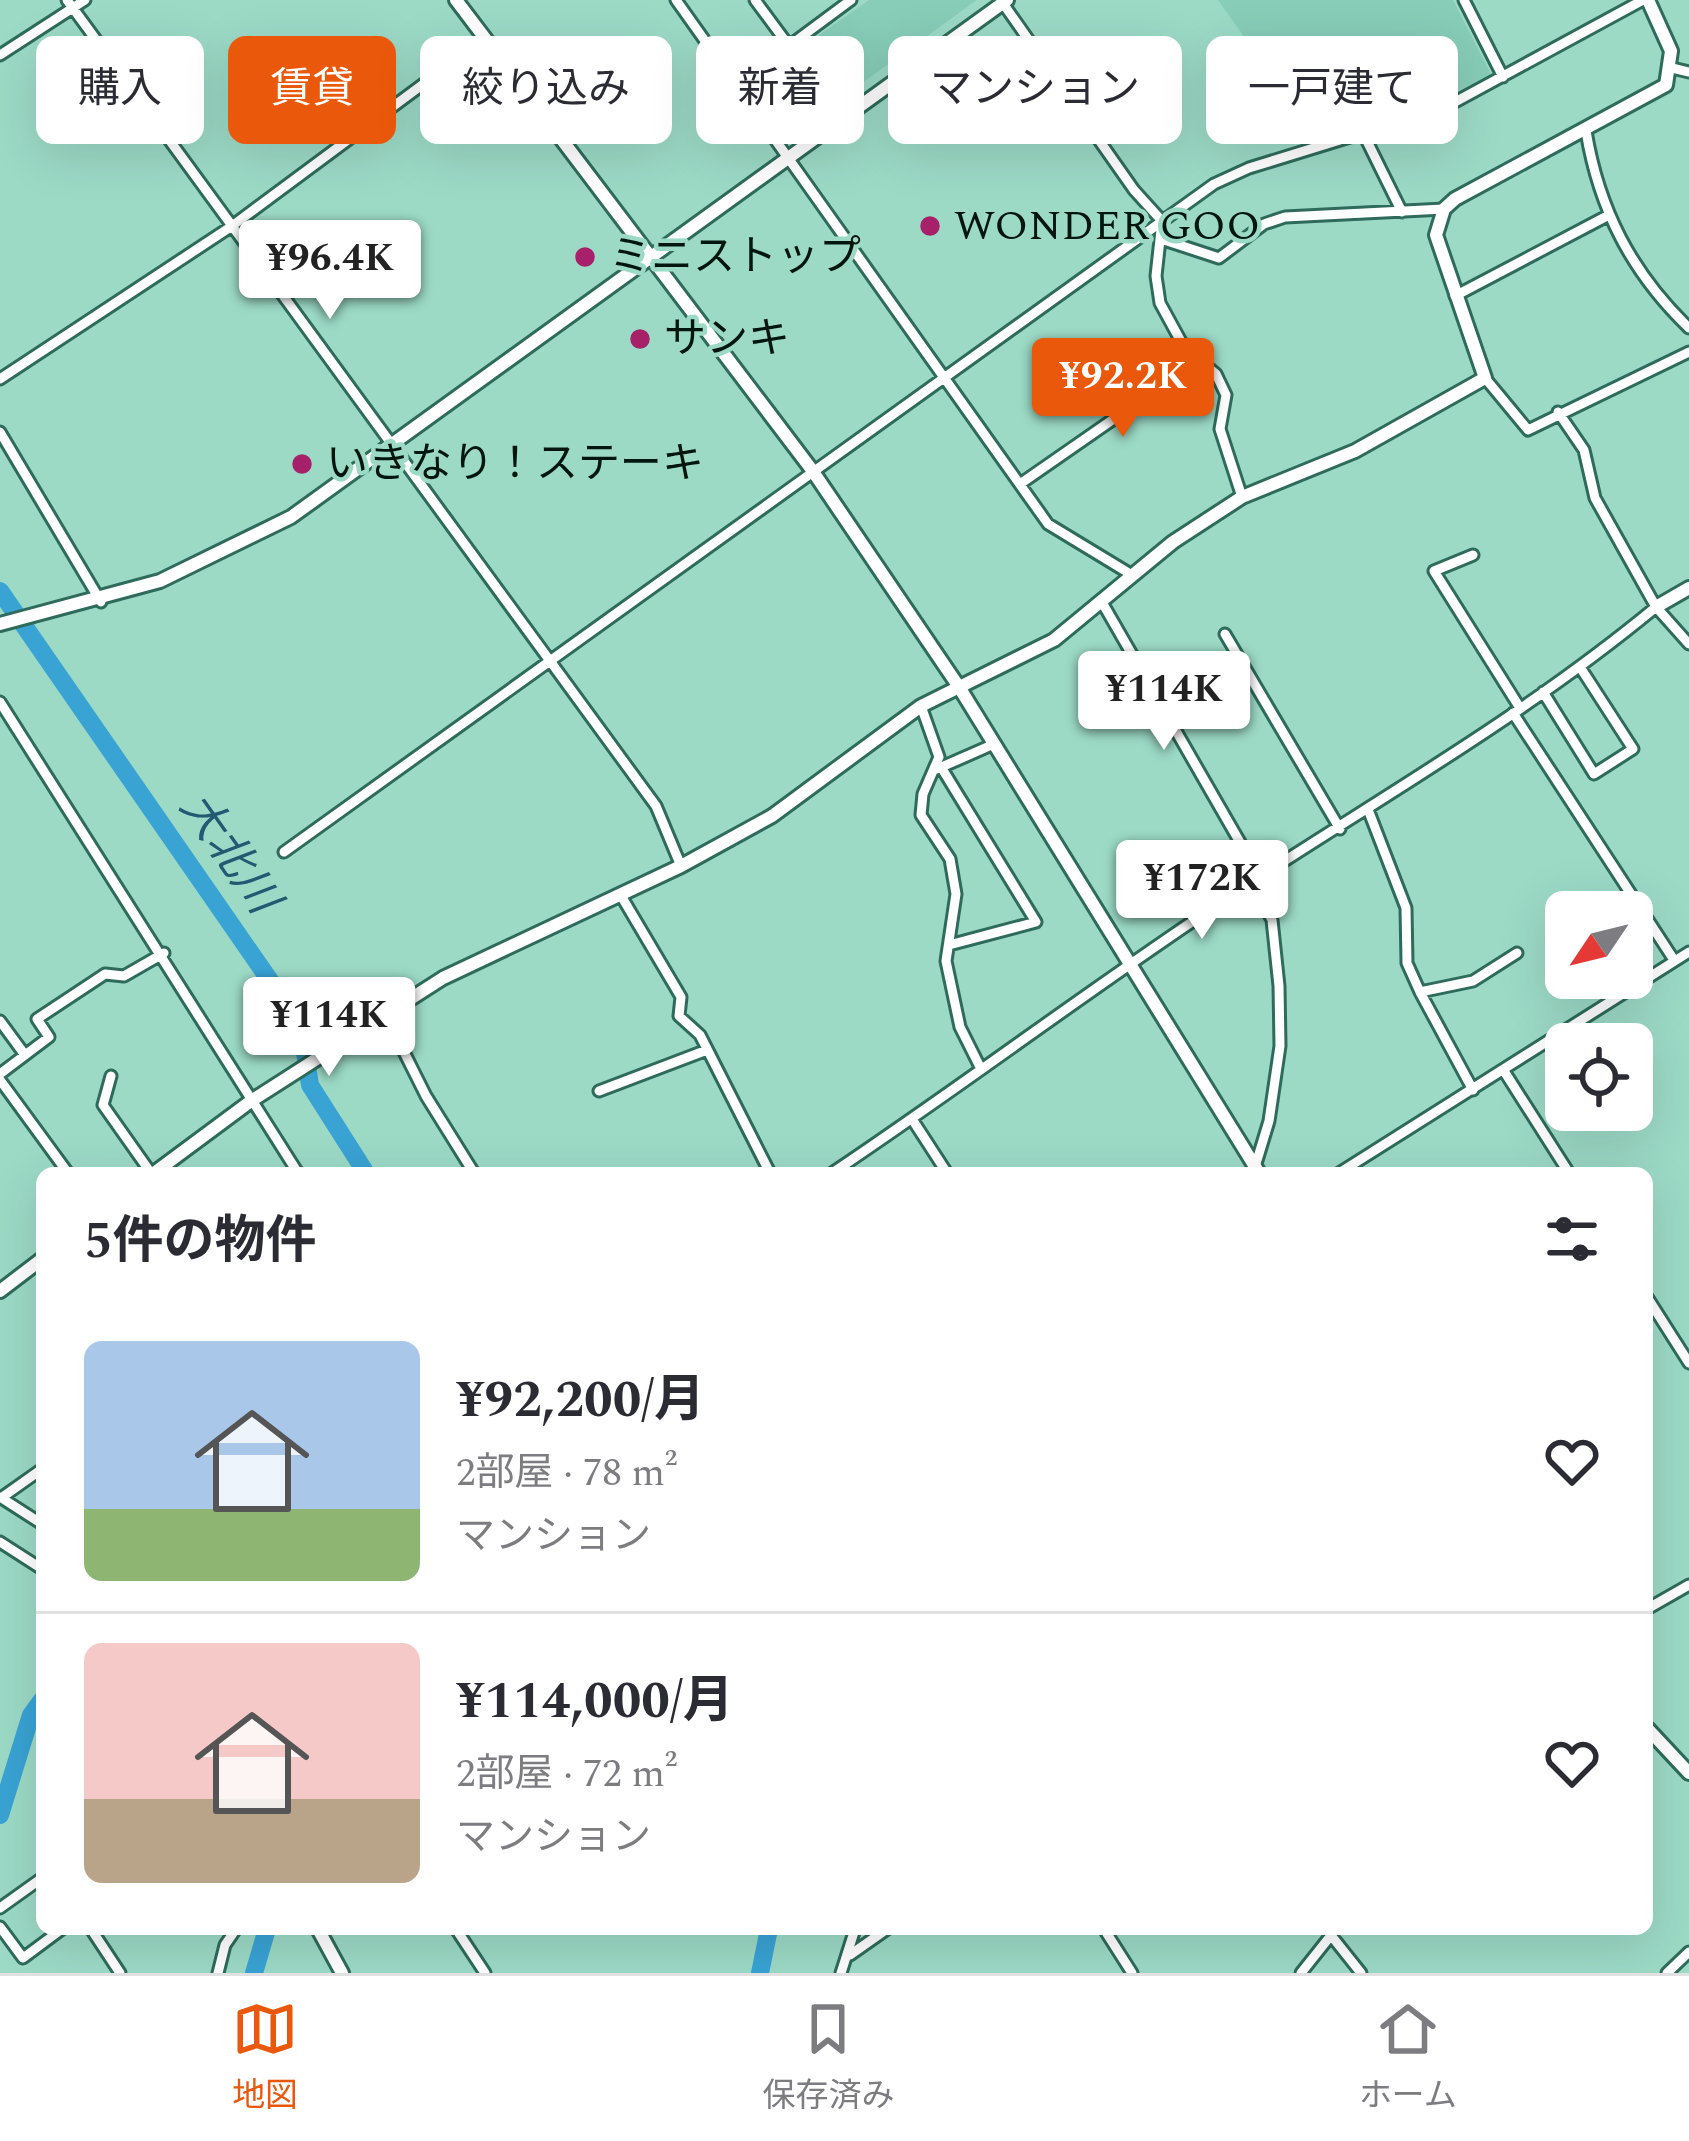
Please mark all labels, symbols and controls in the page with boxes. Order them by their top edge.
chip: 購入 [36,36,204,144]
chip: 賃貸 [228,36,396,144]
chip: 絞り込み [420,36,672,144]
chip: 新着 [696,36,864,144]
chip: マンション [888,36,1182,144]
chip: 一戸建て [1206,36,1458,144]
place label: WONDER GOO [954,195,1260,258]
marker: WONDER GOO [917,213,943,239]
pin: ¥96.4K [232,220,428,322]
place label: ミニストップ [609,226,861,289]
text: ¥96.4K [266,229,394,288]
marker: ミニストップ [572,244,598,270]
place label: サンキ [664,308,790,371]
marker: サンキ [627,326,653,352]
pin: ¥92.2K [1025,338,1221,440]
text: ¥92.2K [1059,347,1187,406]
place label: いきなり！ステーキ [326,433,704,496]
marker: いきなり！ステーキ [289,451,315,477]
pin: ¥114K [1080,651,1248,753]
text: ¥114K [1105,660,1223,719]
water label: 大北川 [162,778,298,931]
pin: ¥172K [1118,840,1286,942]
text: ¥172K [1143,849,1261,908]
north arrow [1545,891,1653,999]
map controls [1545,891,1653,1131]
pin: ¥114K [245,977,413,1079]
text: ¥114K [270,986,388,1045]
button: locate [1545,1023,1653,1131]
text: 5件の物件 [84,1203,317,1281]
icon: filters [1539,1206,1605,1272]
text: ¥92,200/月 [456,1362,705,1440]
icon: home [180,1389,324,1533]
icon: heart [1539,1428,1605,1494]
text: 2部屋 · 78 m² [456,1444,677,1503]
text: マンション [456,1507,651,1566]
text: ¥114,000/月 [456,1663,734,1741]
icon: home [180,1691,324,1835]
icon: heart [1539,1730,1605,1796]
text: 2部屋 · 72 m² [456,1745,677,1804]
text: マンション [456,1808,651,1867]
tab: 地図 [232,1996,298,2121]
tab: 保存済み [762,1996,894,2121]
tab: ホーム [1359,1996,1457,2121]

